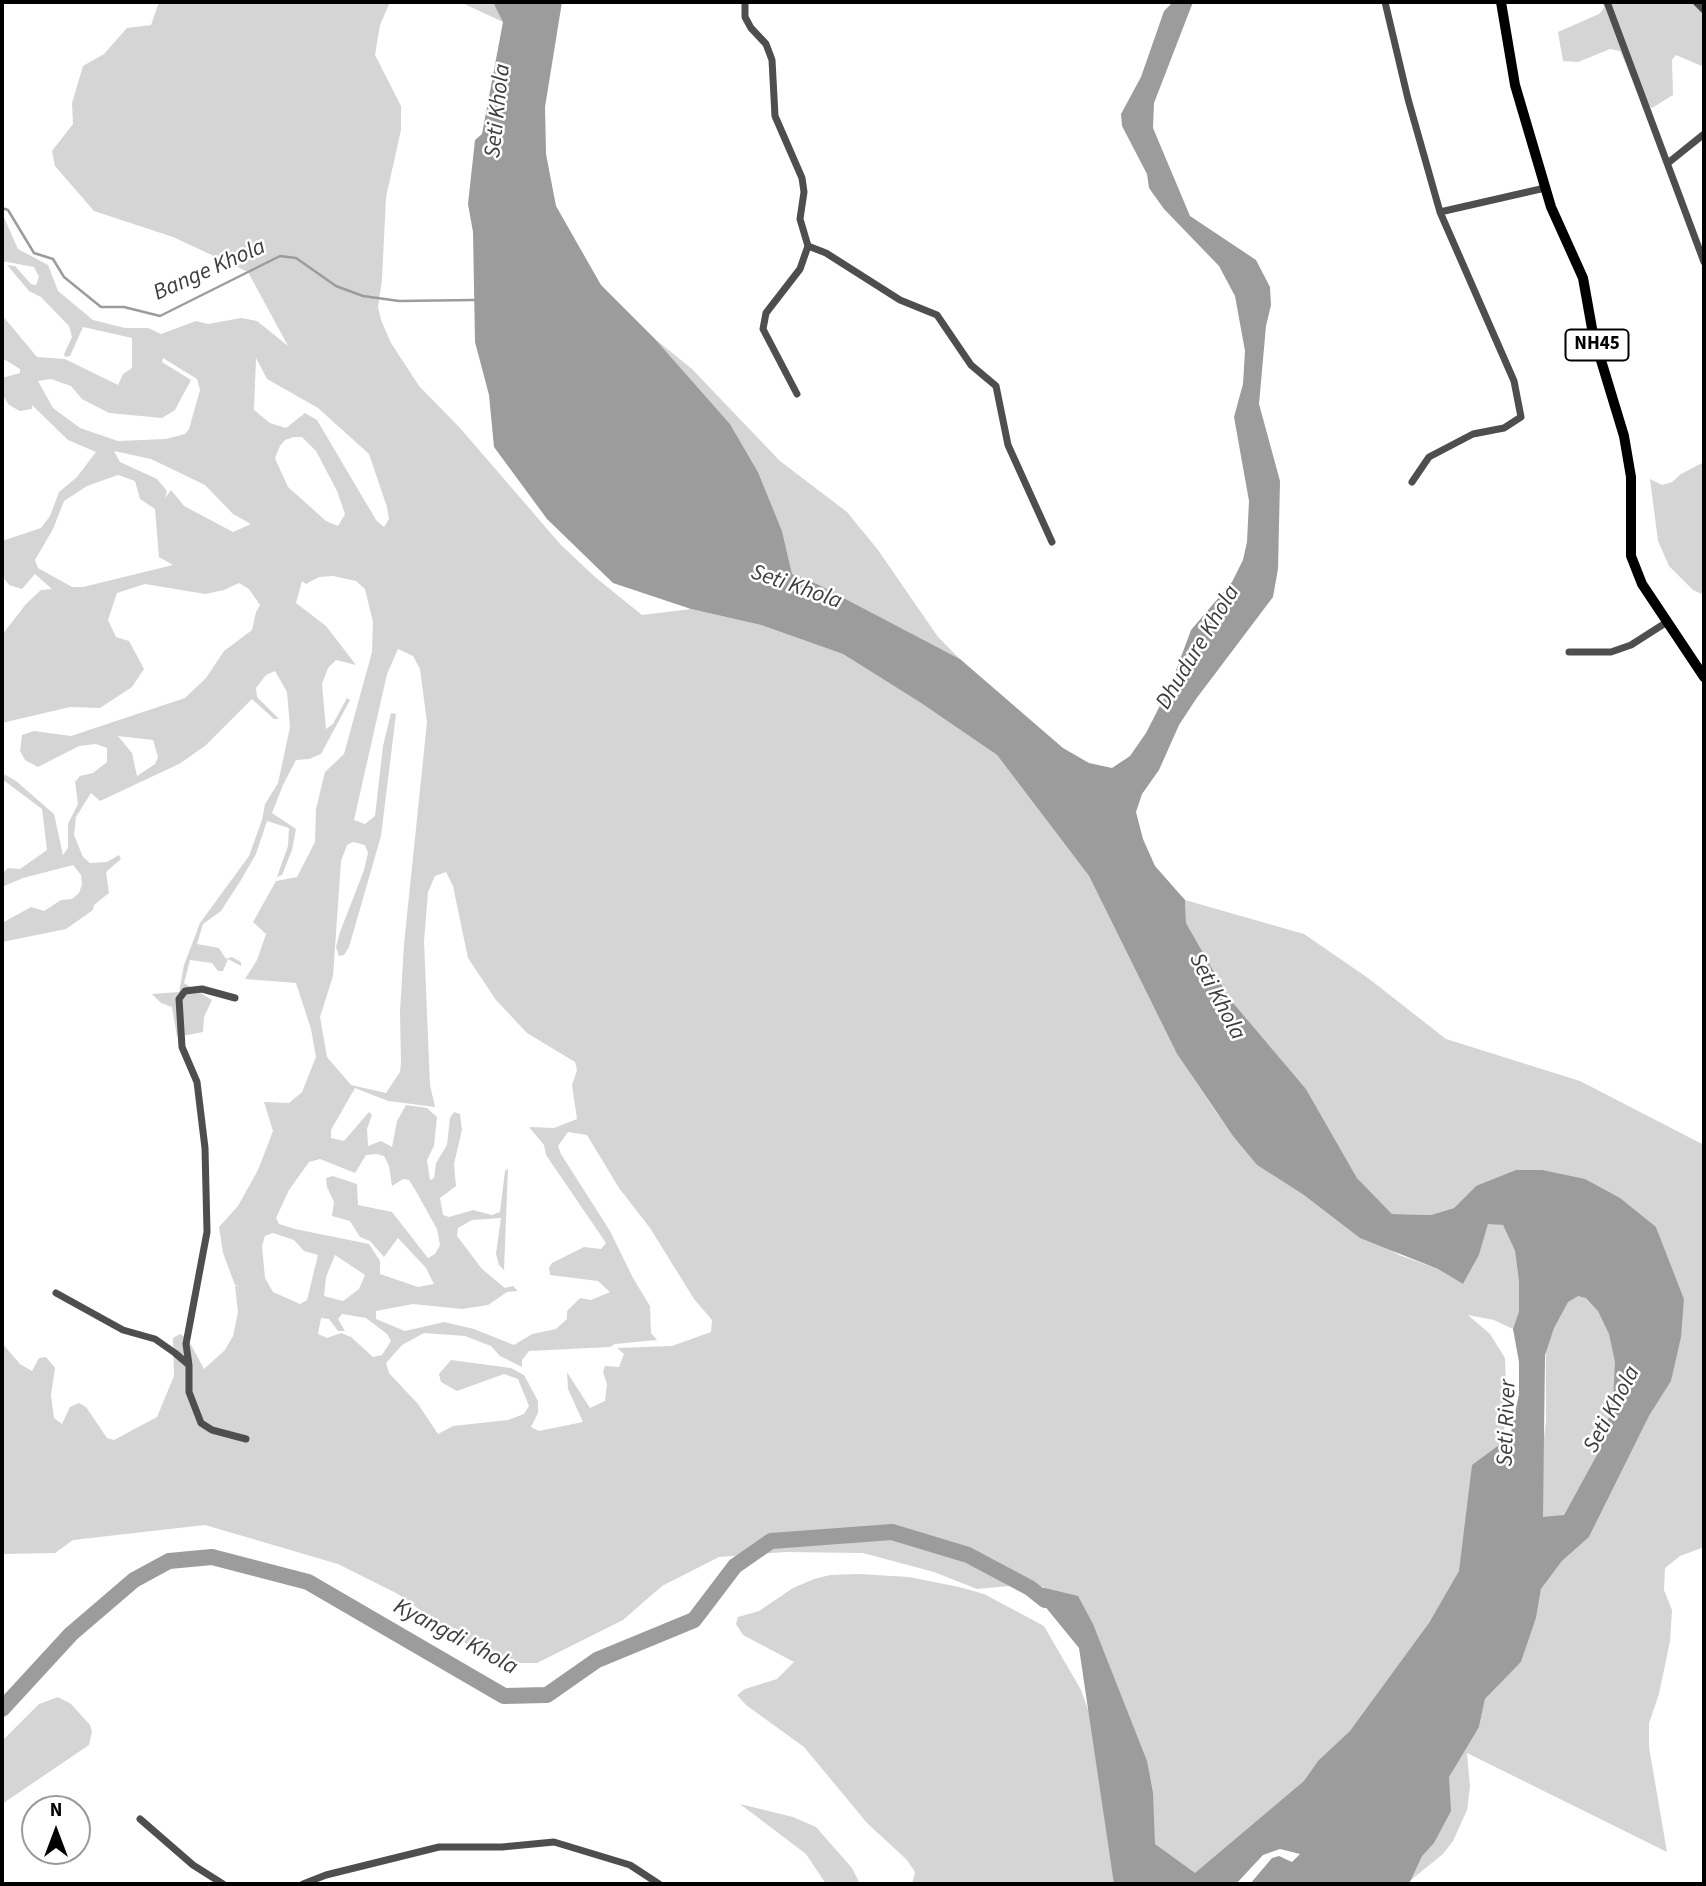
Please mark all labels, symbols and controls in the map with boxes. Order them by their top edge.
water label: Seti Khola [480,63,518,159]
water label: Bange Khola [150,234,270,308]
road number: NH45 [1566,330,1628,360]
water label: Seti Khola [747,560,845,616]
water label: Dhudure Khola [1151,581,1247,715]
water label: Seti Khola [1182,949,1250,1045]
water label: Seti Khola [1579,1362,1647,1458]
water label: Seti River [1493,1379,1523,1467]
water label: Kyangdi Khola [388,1594,522,1682]
north arrow [21,1795,91,1865]
text: N [50,1797,62,1824]

